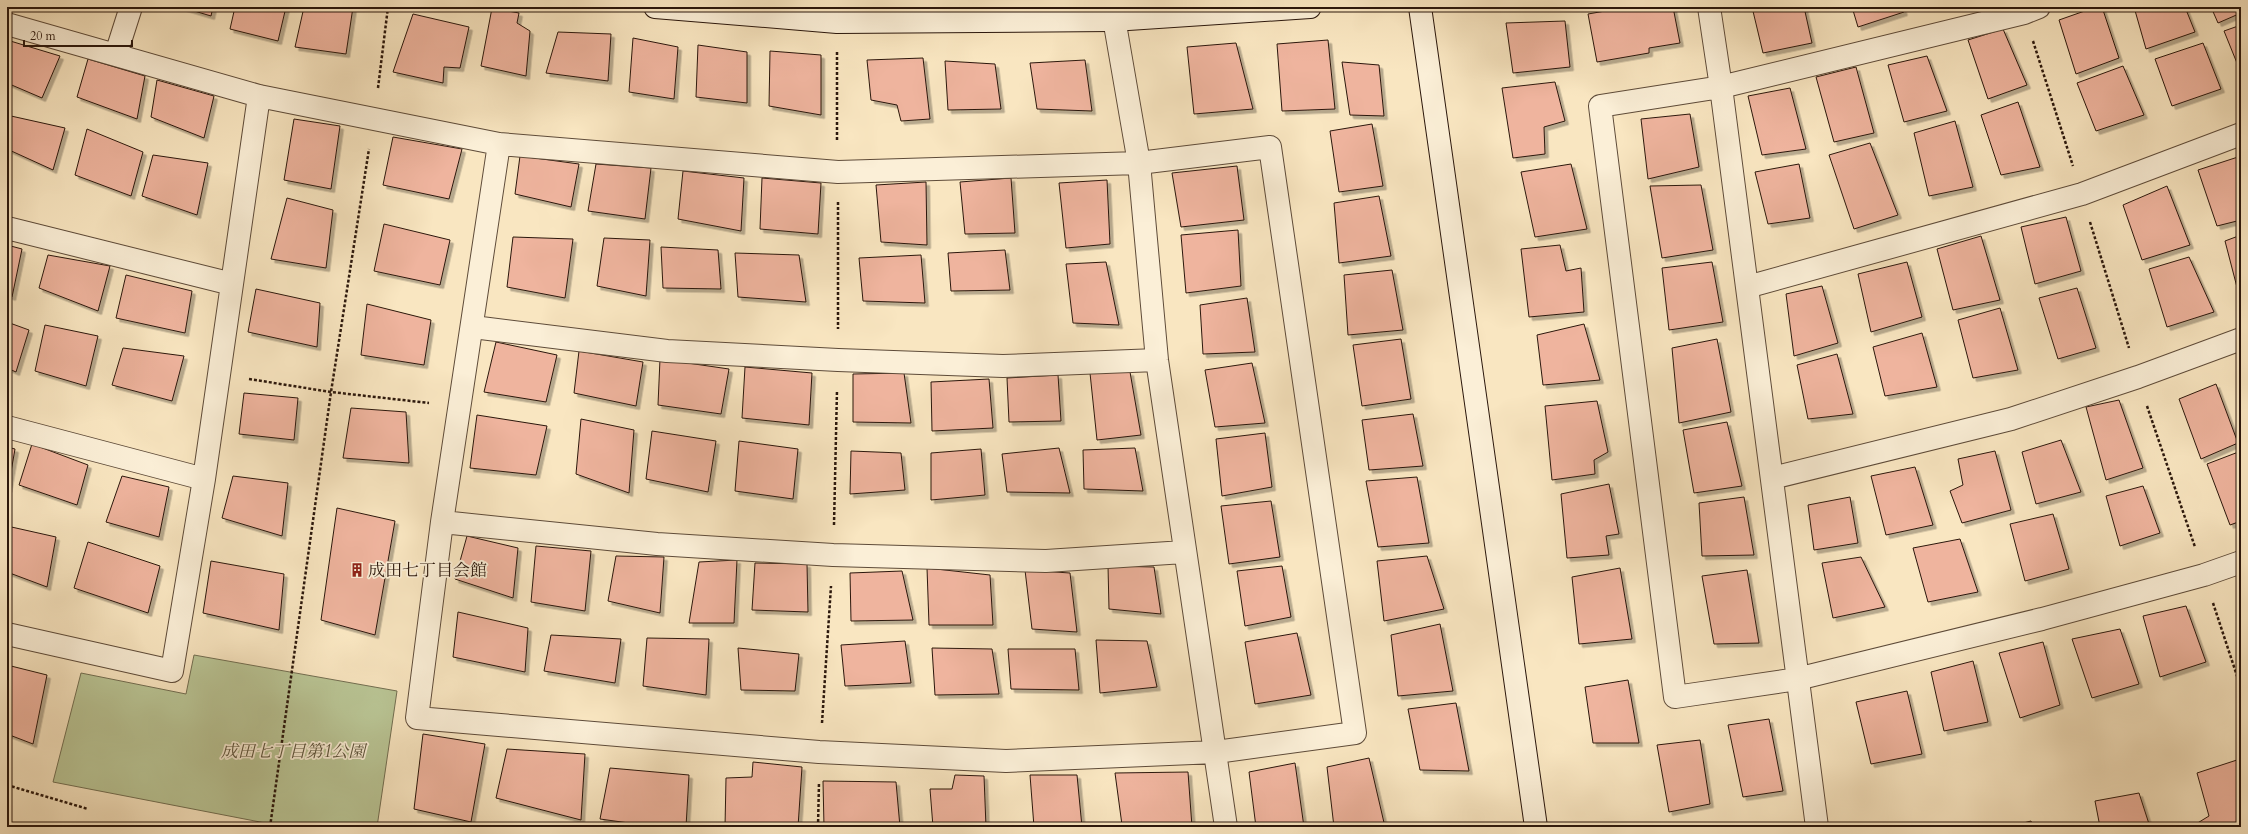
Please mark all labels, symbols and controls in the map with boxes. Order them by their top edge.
scale bar [24,22,132,48]
text: 20 m [30,28,57,44]
place label: 成田七丁目会館 [368,559,487,582]
building icon: 成田七丁目会館 [349,562,365,578]
park label: 成田七丁目第1公園 [221,740,368,763]

